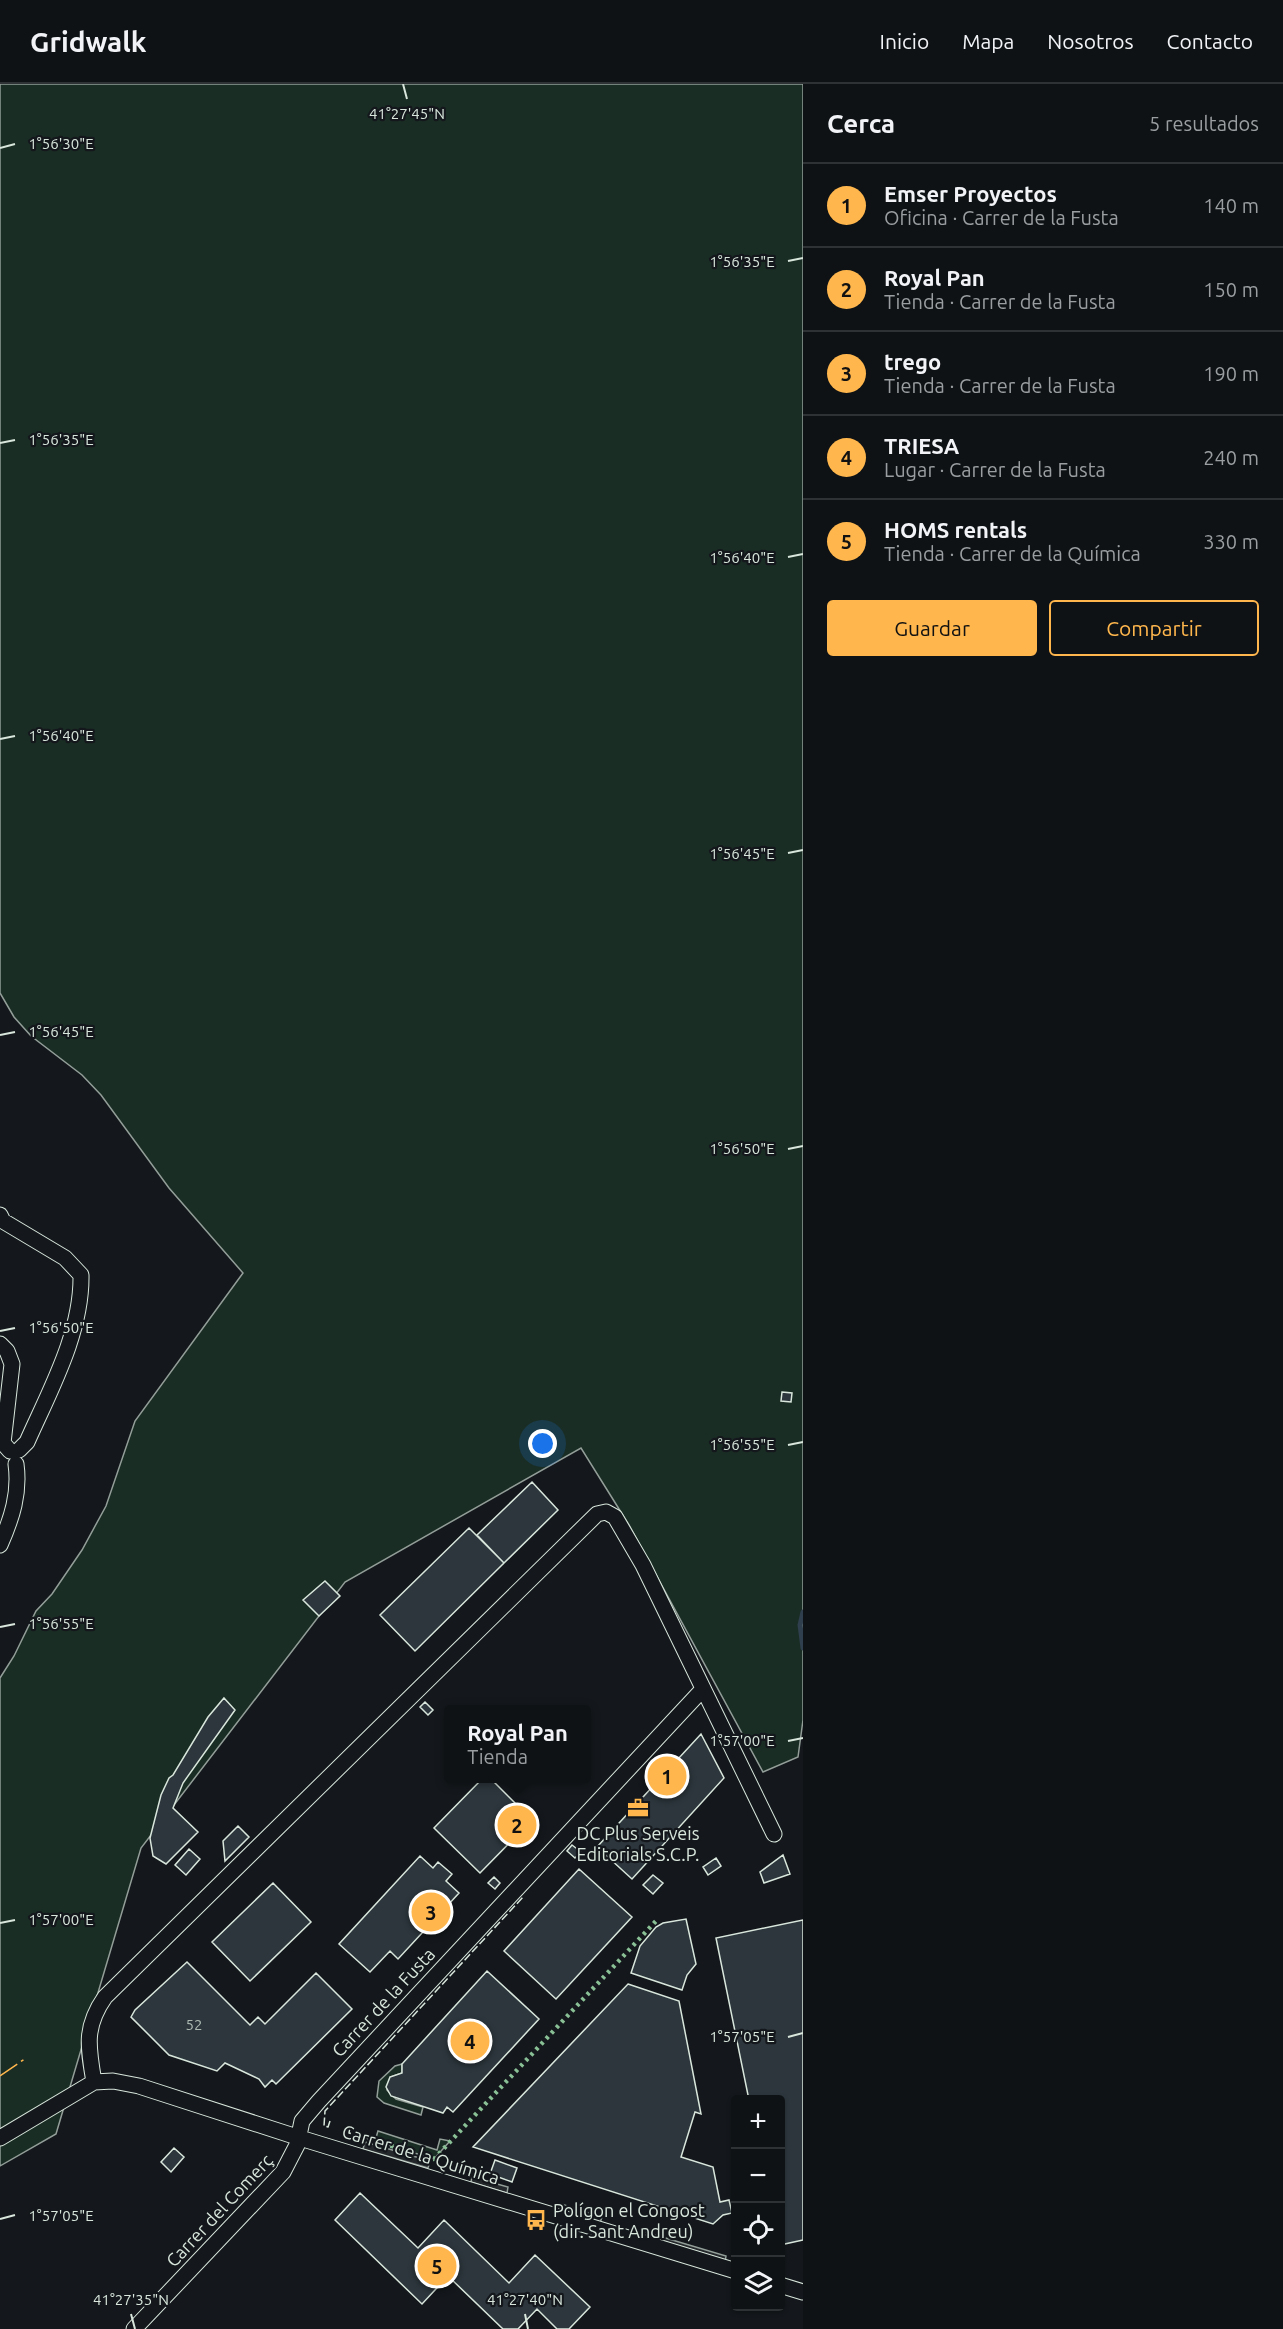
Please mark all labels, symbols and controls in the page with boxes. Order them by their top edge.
text: Gridwalk [30,26,147,57]
text: Inicio [880,29,929,53]
text: Mapa [962,29,1014,53]
text: Nosotros [1047,29,1134,53]
text: Contacto [1167,29,1253,53]
text: 41°27'45"N [369,105,445,122]
text: Cerca [827,109,895,138]
text: 5 resultados [1149,112,1259,135]
text: 1°56'30"E [28,135,94,152]
text: Emser Proyectos [884,181,1057,206]
text: 1 [841,194,852,217]
text: 140 m [1203,194,1259,217]
text: Oficina · Carrer de la Fusta [884,206,1119,229]
text: 1°56'35"E [709,253,775,270]
text: Royal Pan [884,265,985,290]
text: 2 [841,278,852,301]
text: 150 m [1203,278,1259,301]
text: Tienda · Carrer de la Fusta [884,290,1116,313]
text: trego [884,349,941,374]
text: 3 [841,362,852,385]
text: 190 m [1203,362,1259,385]
text: Tienda · Carrer de la Fusta [884,374,1116,397]
text: 1°56'35"E [28,431,94,448]
text: TRIESA [884,433,959,458]
text: 4 [841,446,852,469]
text: 240 m [1203,446,1259,469]
text: Lugar · Carrer de la Fusta [884,458,1106,481]
text: HOMS rentals [884,517,1027,542]
text: 5 [841,530,852,553]
text: 330 m [1203,530,1259,553]
text: Tienda · Carrer de la Química [884,542,1141,565]
text: 1°56'40"E [709,549,775,566]
button: Guardar [827,600,1037,656]
button: Compartir [1049,600,1259,656]
text: 1°56'40"E [28,727,94,744]
text: 1°56'45"E [709,845,775,862]
text: 1°56'45"E [28,1023,94,1040]
text: 1°56'50"E [709,1140,775,1157]
text: 1°56'50"E [28,1319,94,1336]
your location [528,1429,557,1458]
text: 1°56'55"E [709,1436,775,1453]
text: 1°56'55"E [28,1615,94,1632]
popup [444,1705,591,1783]
text: Royal Pan [467,1720,568,1745]
text: 1°57'00"E [709,1732,775,1749]
text: Tienda [467,1745,528,1768]
pin: 1 [648,1754,686,1798]
office icon: DC Plus Serveis Editorials S.C.P. [626,1796,650,1820]
pin: 2 [498,1802,536,1848]
place label: DC Plus Serveis Editorials S.C.P. [576,1823,700,1864]
pin: 3 [412,1890,450,1934]
text: 1°57'00"E [28,1911,94,1928]
street label: Carrer de la Fusta [328,1944,438,2060]
house number: 52 [186,2016,202,2033]
pin: 4 [450,2018,490,2064]
text: 1°57'05"E [709,2028,775,2045]
map controls [731,2095,785,2311]
button: + [731,2095,785,2149]
street label: Carrer de la Química [340,2121,502,2188]
button: − [731,2149,785,2203]
street label: Carrer del Comerç [162,2150,276,2270]
place label: Polígon el Congost (dir. Sant Andreu) [553,2200,705,2242]
button: locate [731,2203,785,2257]
text: 1°57'05"E [28,2207,94,2224]
bus stop icon: Polígon el Congost (dir. Sant Andreu) [524,2208,548,2232]
pin: 5 [418,2244,456,2288]
button: layers [731,2257,785,2311]
text: 41°27'35"N [93,2291,169,2308]
text: 41°27'40"N [487,2291,563,2308]

